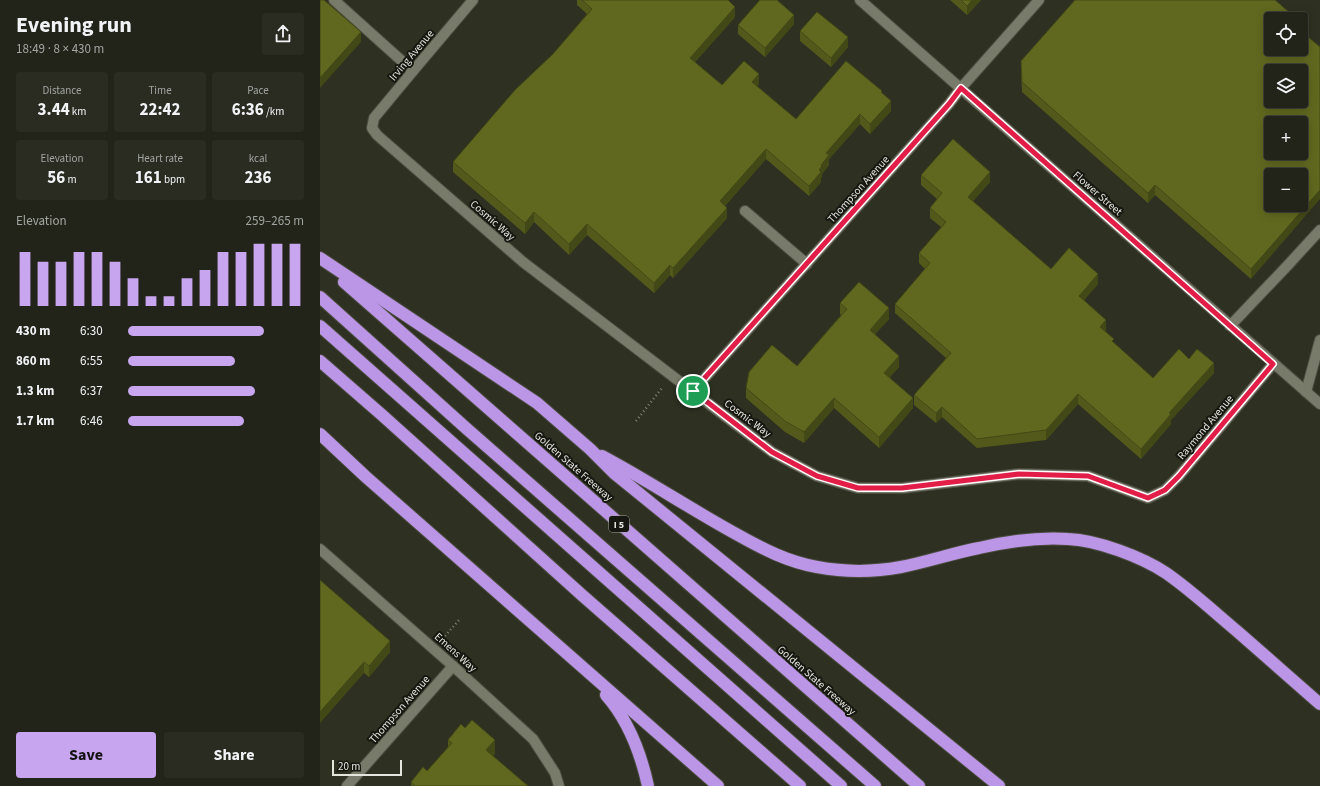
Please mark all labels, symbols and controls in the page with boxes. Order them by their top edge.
text: Evening run [16,9,132,41]
map controls [1264,12,1308,212]
button: locate [1264,12,1308,56]
button: share [262,13,304,55]
street label: Irving Avenue [386,26,438,84]
text: 18:49 · 8 × 430 m [16,40,104,58]
button: layers [1264,64,1308,108]
text: Distance [42,83,82,98]
text: Time [148,83,172,98]
text: Pace [247,83,269,98]
text: 3.44 [38,98,70,122]
text: 22:42 [139,98,181,122]
text: 6:36 [232,98,264,122]
text: km [70,104,86,119]
text: /km [264,104,284,119]
button: + [1264,116,1308,160]
text: Elevation [41,151,83,166]
text: Heart rate [137,151,183,166]
text: kcal [249,151,267,166]
street label: Thompson Avenue [824,152,893,226]
text: 56 [47,166,65,190]
text: 161 [135,166,162,190]
text: 236 [245,166,271,190]
street label: Flower Street [1070,168,1126,219]
button: − [1264,168,1308,212]
text: m [65,172,77,187]
text: bpm [162,172,185,187]
street label: Cosmic Way [467,197,518,244]
text: Elevation [16,212,67,230]
text: 259–265 m [246,212,304,230]
text: 430 m [16,322,50,340]
text: 6:30 [80,322,103,340]
text: 860 m [16,352,50,370]
text: 6:55 [80,352,103,370]
pin [676,374,710,408]
icon: arrive [682,380,704,402]
text: 1.3 km [16,382,55,400]
text: 6:37 [80,382,103,400]
street label: Raymond Avenue [1174,391,1237,463]
street label: Cosmic Way [721,396,774,441]
text: 1.7 km [16,412,55,430]
text: 6:46 [80,412,103,430]
street label: Golden State Freeway [531,428,616,505]
road number: I 5 [609,516,629,532]
street label: Emens Way [431,629,480,675]
street label: Golden State Freeway [774,642,859,719]
street label: Thompson Avenue [366,672,434,747]
button: Save [16,732,156,778]
button: Share [164,732,304,778]
scale bar [332,758,402,777]
text: 20 m [338,759,360,774]

